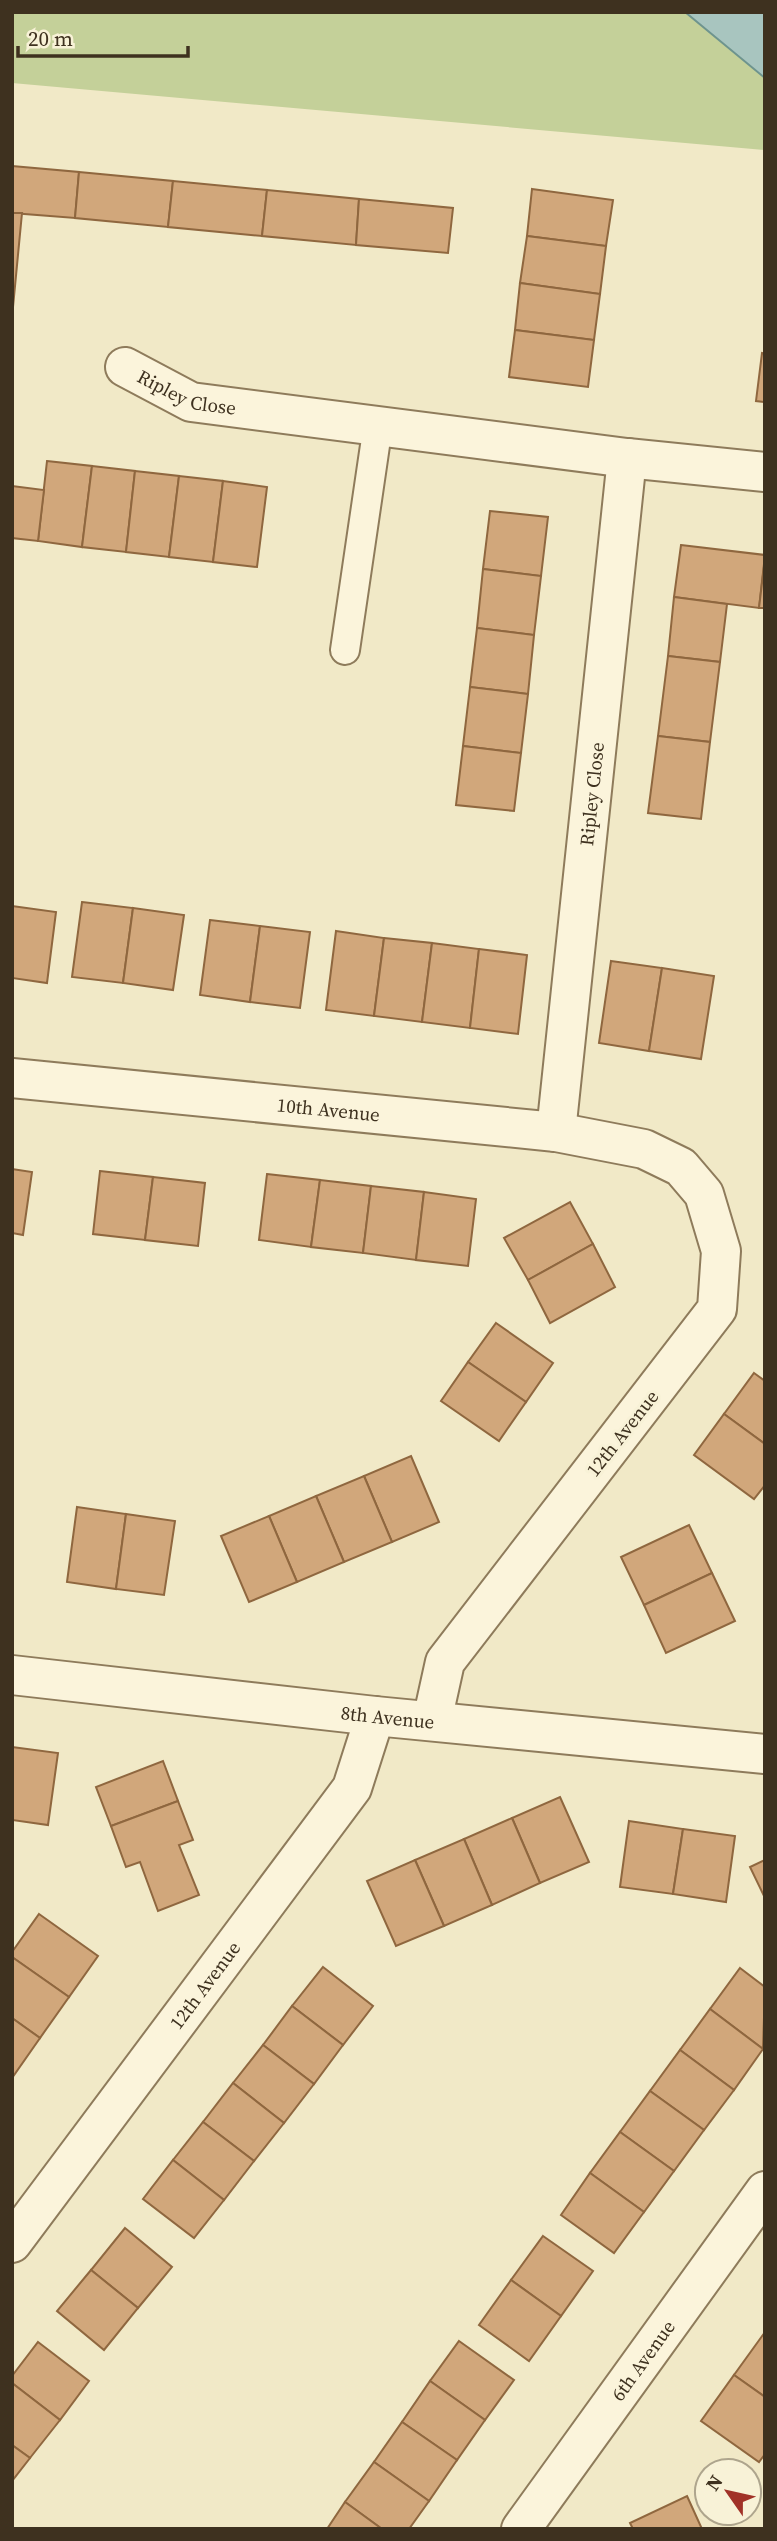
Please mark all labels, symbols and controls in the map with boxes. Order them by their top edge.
scale bar [18,14,187,58]
text: 20 m [28,24,73,53]
street label: Ripley Close [133,363,238,421]
street label: Ripley Close [573,741,610,847]
street label: 10th Avenue [276,1091,381,1127]
street label: 12th Avenue [580,1384,664,1482]
street label: 8th Avenue [339,1699,436,1735]
street label: 12th Avenue [163,1936,246,2034]
street label: 6th Avenue [605,2315,681,2406]
north arrow [693,2457,763,2527]
text: N [699,2469,729,2496]

